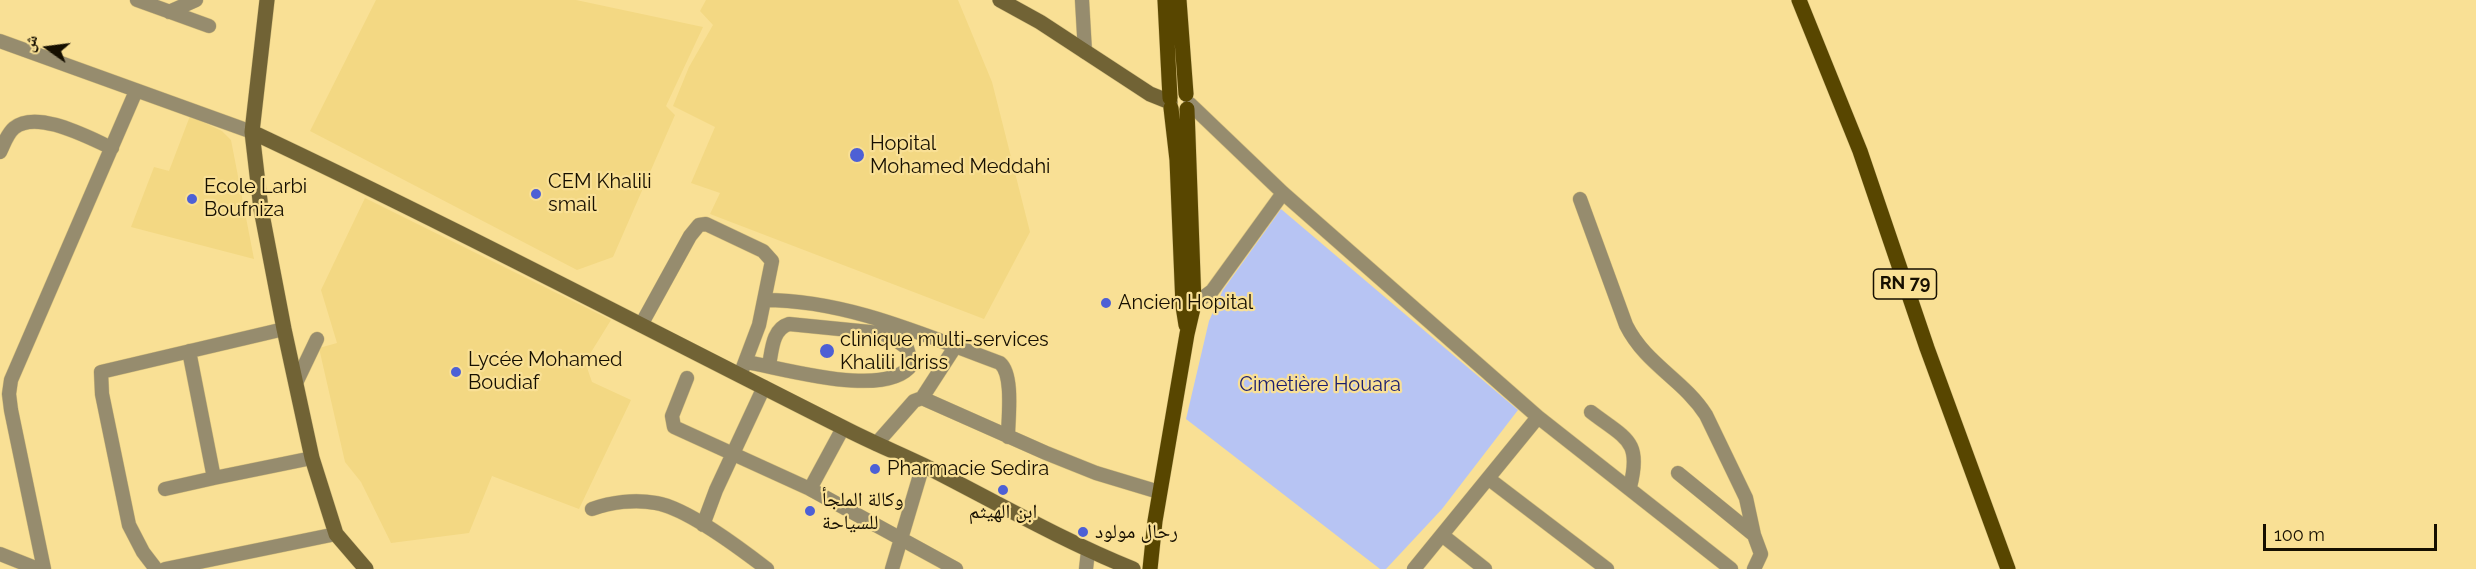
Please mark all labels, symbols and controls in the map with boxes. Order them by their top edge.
north arrow [18,18,78,78]
text: ش [19,33,41,54]
place label: Hopital Mohamed Meddahi [870,132,1050,179]
marker: Hopital Mohamed Meddahi [848,146,866,164]
place label: CEM Khalili smail [548,170,652,217]
place label: Ecole Larbi Boufniza [204,175,307,222]
marker: CEM Khalili smail [529,187,543,201]
marker: Ecole Larbi Boufniza [185,192,199,206]
road number: RN 79 [1874,269,1936,299]
place label: Ancien Hopital [1118,291,1253,315]
marker: Ancien Hopital [1099,296,1113,310]
place label: clinique multi-services Khalili Idriss [840,328,1049,375]
marker: clinique multi-services Khalili Idriss [818,342,836,360]
place label: Lycée Mohamed Boudiaf [468,348,622,395]
marker: Lycée Mohamed Boudiaf [449,365,463,379]
park label: Cimetière Houara [1239,373,1401,397]
place label: Pharmacie Sedira [887,457,1049,481]
marker: Pharmacie Sedira [868,462,882,476]
marker: ابن الهيثم [996,483,1010,497]
place label: وكالة الملجأ للسياحة [822,488,904,535]
place label: ابن الهيثم [969,500,1037,524]
marker: وكالة الملجأ للسياحة [803,504,817,518]
scale bar [2266,512,2440,550]
place label: رحال مولود [1095,520,1178,544]
text: 100 m [2274,524,2325,545]
marker: رحال مولود [1076,525,1090,539]

